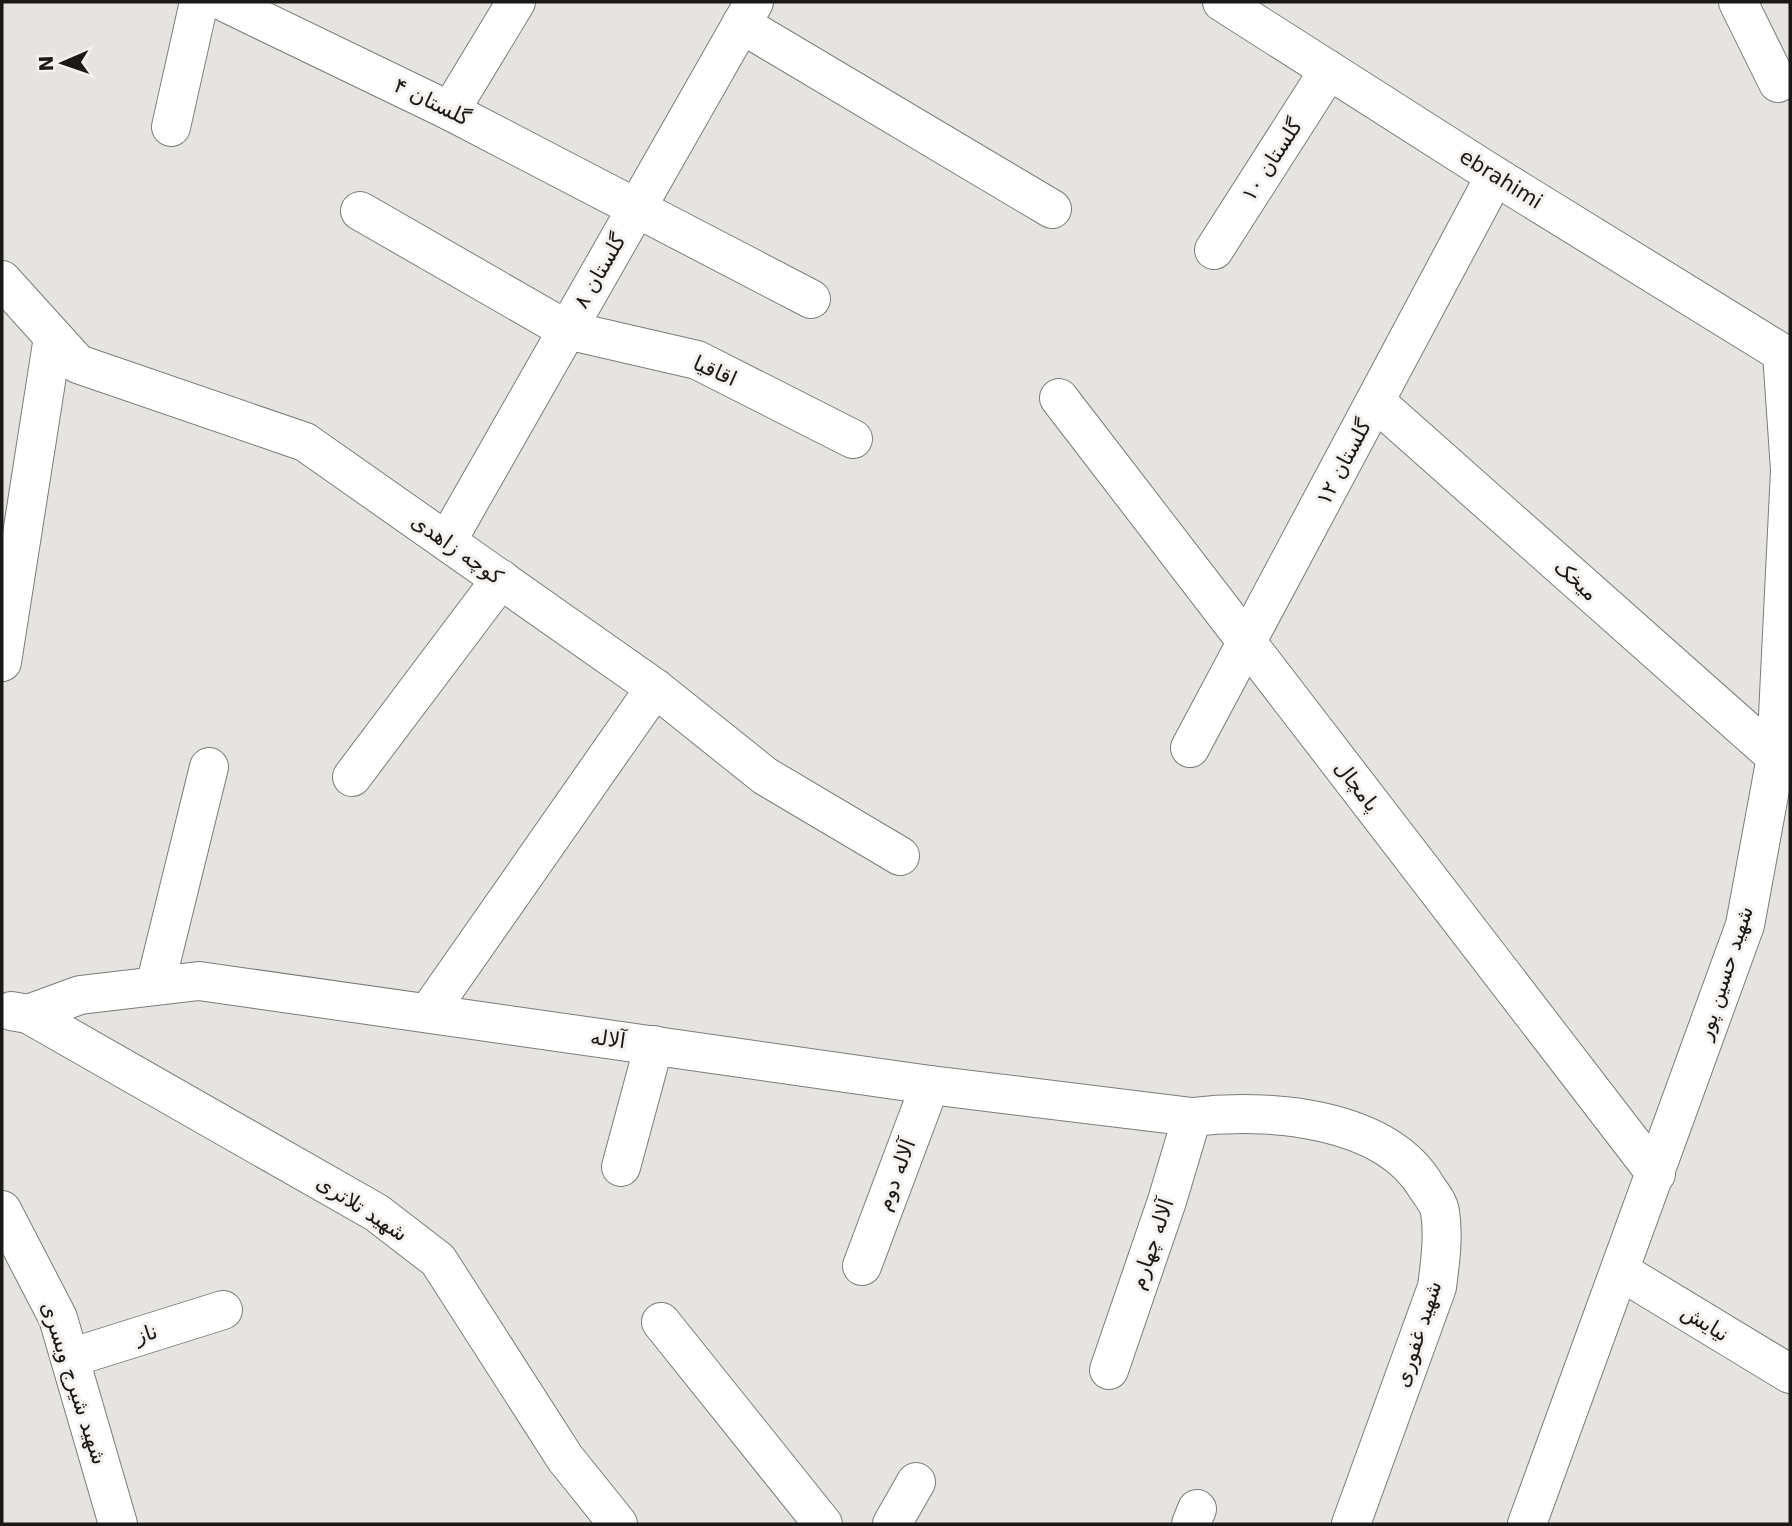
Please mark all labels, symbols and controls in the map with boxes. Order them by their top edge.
north arrow [28,28,98,98]
text: N [35,55,57,72]
street label: گلستان ۴ [390,73,474,131]
street label: گلستان ۱۰ [1237,114,1307,206]
street label: ebrahimi [1455,144,1547,214]
street label: گلستان ۸ [569,230,631,312]
street label: اقاقیا [690,351,740,391]
street label: گلستان ۱۲ [1312,415,1376,509]
street label: کوچه زاهدی [407,509,507,589]
street label: میخک [1549,554,1603,606]
street label: پامچال [1329,755,1385,817]
street label: شهید حسین پور [1692,903,1758,1044]
street label: آلاله [589,1024,629,1054]
street label: آلاله دوم [870,1134,921,1214]
street label: شهید تلاتری [312,1170,412,1246]
street label: آلاله چهارم [1124,1194,1179,1293]
street label: شهید غفوری [1390,1278,1446,1390]
street label: شهید شیرج ویسری [35,1299,112,1468]
street label: نیایش [1677,1300,1733,1346]
street label: ناز [131,1319,160,1349]

